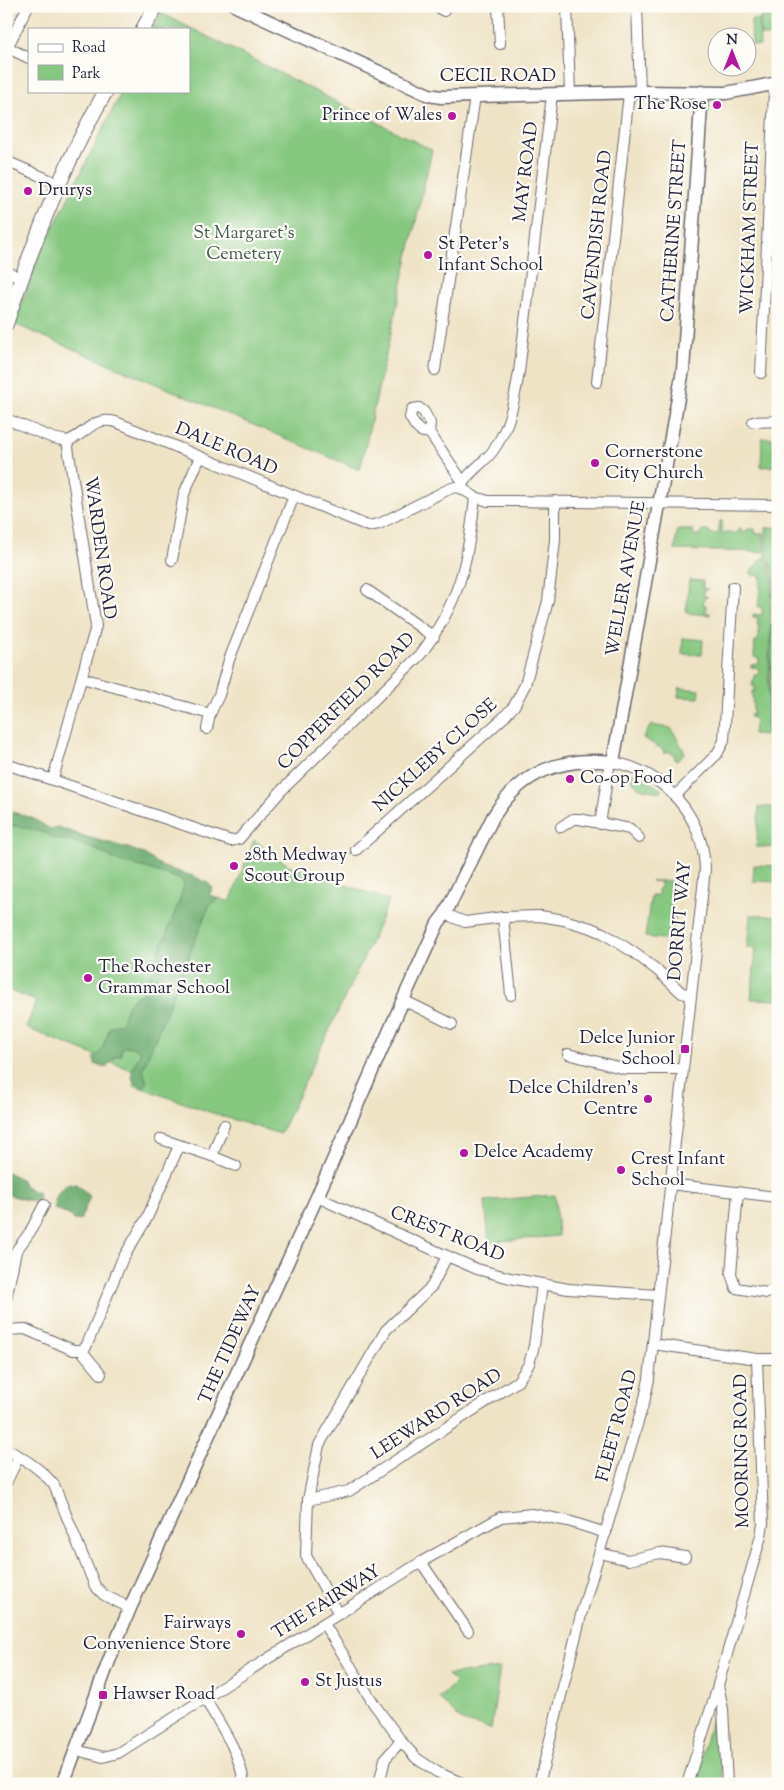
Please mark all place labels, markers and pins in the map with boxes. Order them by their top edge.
place label: The Rose [634,92,707,118]
marker: The Rose [711,99,723,111]
place label: Prince of Wales [322,103,442,129]
marker: Prince of Wales [446,110,458,122]
place label: Drurys [38,178,92,204]
marker: Drurys [22,185,34,197]
place label: St Peter's Infant School [438,232,543,279]
marker: St Peter's Infant School [422,249,434,261]
place label: Cornerstone City Church [605,440,704,487]
marker: Cornerstone City Church [589,457,601,469]
place label: Co-op Food [580,766,673,792]
marker: Co-op Food [564,773,576,785]
place label: 28th Medway Scout Group [244,843,347,890]
marker: 28th Medway Scout Group [228,860,240,872]
place label: The Rochester Grammar School [98,955,230,1002]
marker: The Rochester Grammar School [82,972,94,984]
place label: Delce Junior School [579,1026,675,1073]
marker: Delce Junior School [679,1043,691,1055]
place label: Delce Children's Centre [509,1076,638,1123]
marker: Delce Children's Centre [642,1093,654,1105]
place label: Delce Academy [474,1140,593,1166]
marker: Delce Academy [458,1147,470,1159]
place label: Crest Infant School [631,1147,725,1194]
marker: Crest Infant School [615,1164,627,1176]
place label: Fairways Convenience Store [83,1611,231,1658]
marker: Fairways Convenience Store [235,1628,247,1640]
place label: St Justus [315,1669,382,1695]
marker: St Justus [299,1676,311,1688]
place label: Hawser Road [113,1682,215,1708]
marker: Hawser Road [97,1689,109,1701]

